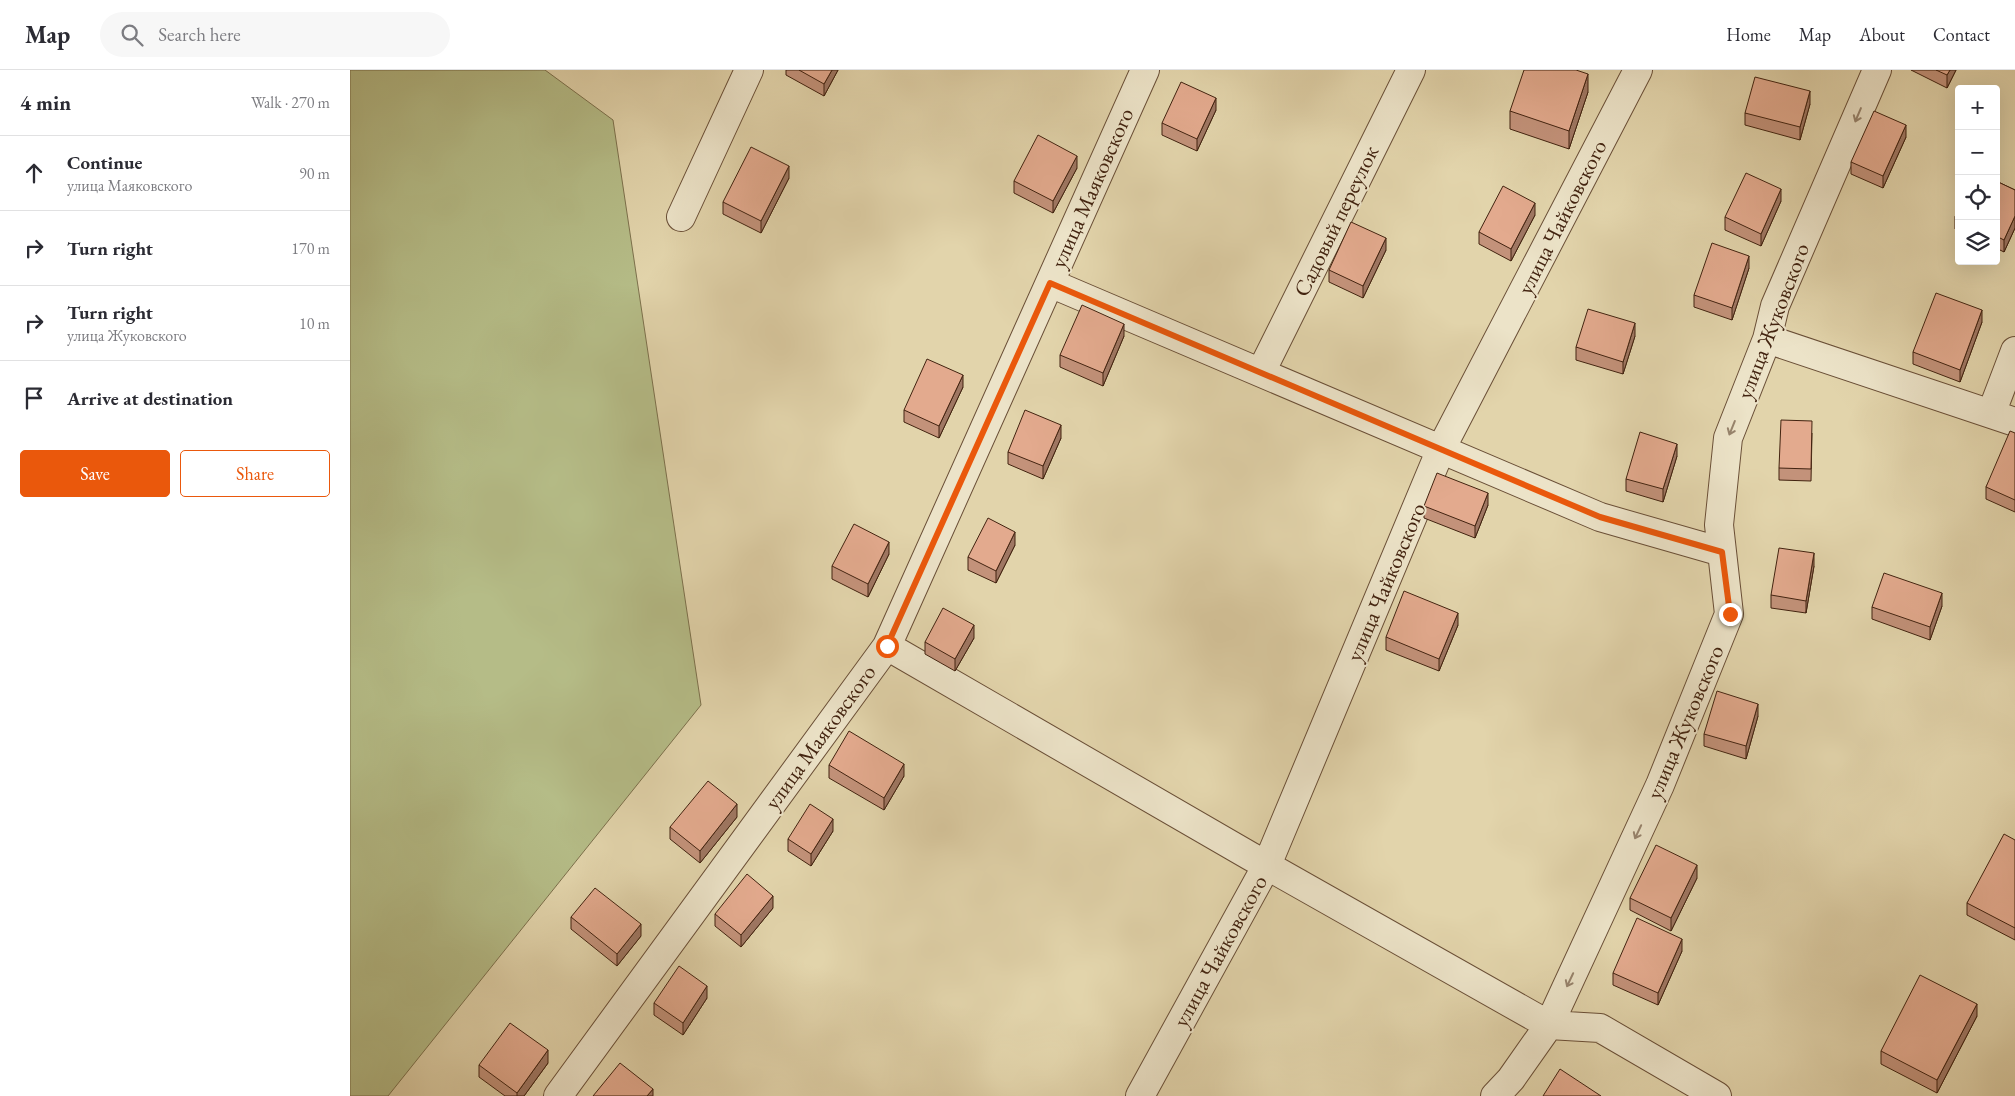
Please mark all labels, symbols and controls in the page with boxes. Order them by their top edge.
search box [100,12,450,57]
text: Map [25,19,70,50]
icon: search [118,21,146,49]
text: Search here [158,22,241,47]
text: Home [1726,23,1771,46]
text: Map [1799,23,1831,46]
text: About [1859,23,1905,46]
text: Contact [1933,23,1990,46]
map controls [1955,85,2000,265]
button: + [1955,85,2000,130]
text: 4 min [20,89,71,116]
text: Walk · 270 m [251,92,330,113]
street label: улица Маяковского [1044,103,1140,273]
one-way arrow [1852,107,1862,122]
button: − [1955,130,2000,175]
street label: улица Чайковского [1511,135,1613,299]
street label: Садовый переулок [1287,140,1385,301]
text: Continue [67,150,142,175]
icon: ahead [20,159,48,187]
text: 90 m [299,163,330,184]
text: улица Маяковского [67,175,192,196]
button: locate [1955,175,2000,220]
button: layers [1955,220,2000,265]
icon: right [20,234,48,262]
text: Turn right [67,236,153,261]
text: 170 m [291,238,330,259]
street label: улица Жуковского [1730,239,1816,403]
text: Turn right [67,300,153,325]
icon: right [20,309,48,337]
text: 10 m [299,313,330,334]
text: улица Жуковского [67,325,187,346]
icon: arrive [20,384,48,412]
text: Arrive at destination [67,386,233,411]
one-way arrow [1727,419,1736,435]
button: Save [20,450,170,497]
button: Share [180,450,330,497]
street label: улица Чайковского [1340,498,1433,666]
route end [1719,603,1742,626]
route start [876,635,899,658]
street label: улица Жуковского [1639,640,1731,803]
street label: улица Маяковского [758,659,882,815]
one-way arrow [1632,824,1642,839]
street label: улица Чайковского [1166,870,1274,1032]
one-way arrow [1565,972,1574,987]

